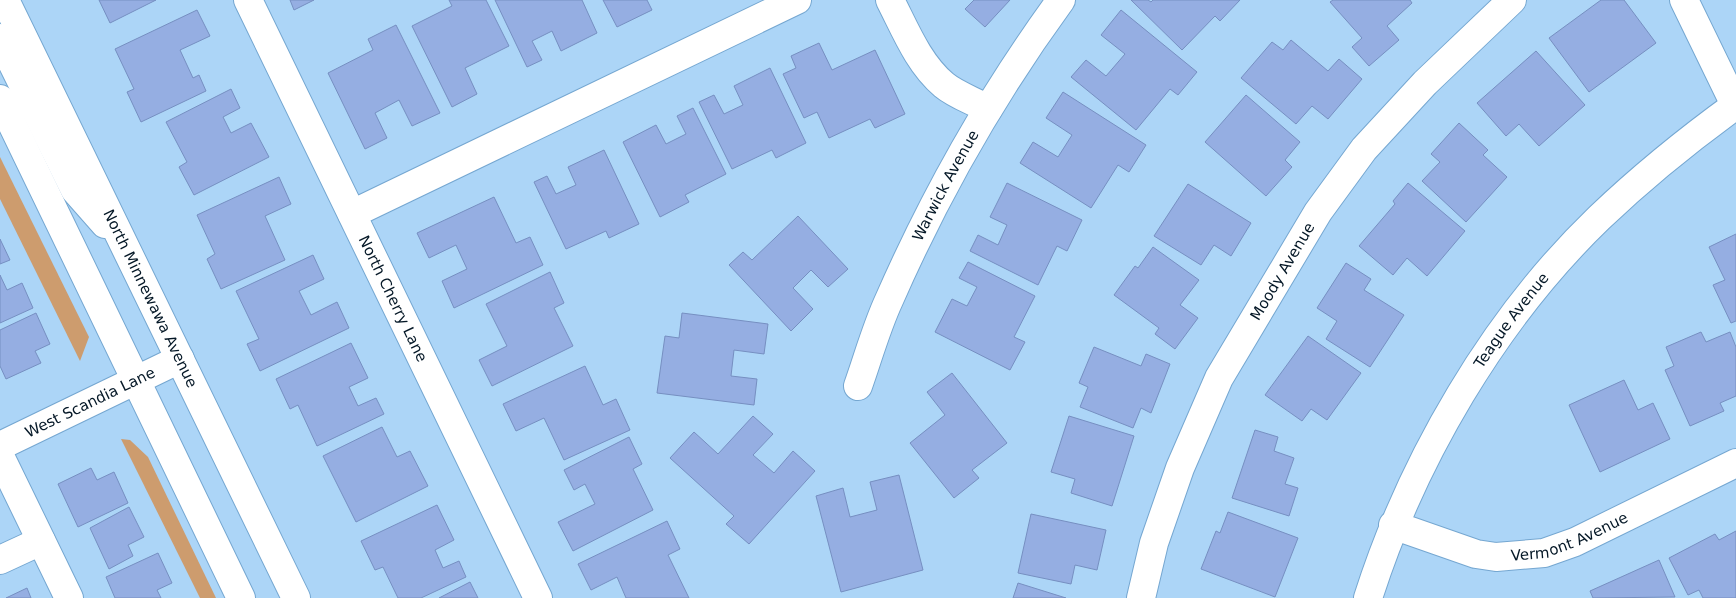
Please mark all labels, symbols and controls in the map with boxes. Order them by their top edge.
street label: Warwick Avenue [909,127,983,244]
street label: North Minnewawa Avenue [99,207,201,390]
street label: Moody Avenue [1247,220,1319,323]
street label: North Cherry Lane [355,233,431,365]
street label: Teague Avenue [1470,269,1553,372]
street label: West Scandia Lane [22,363,158,442]
street label: Vermont Avenue [1510,508,1631,565]

